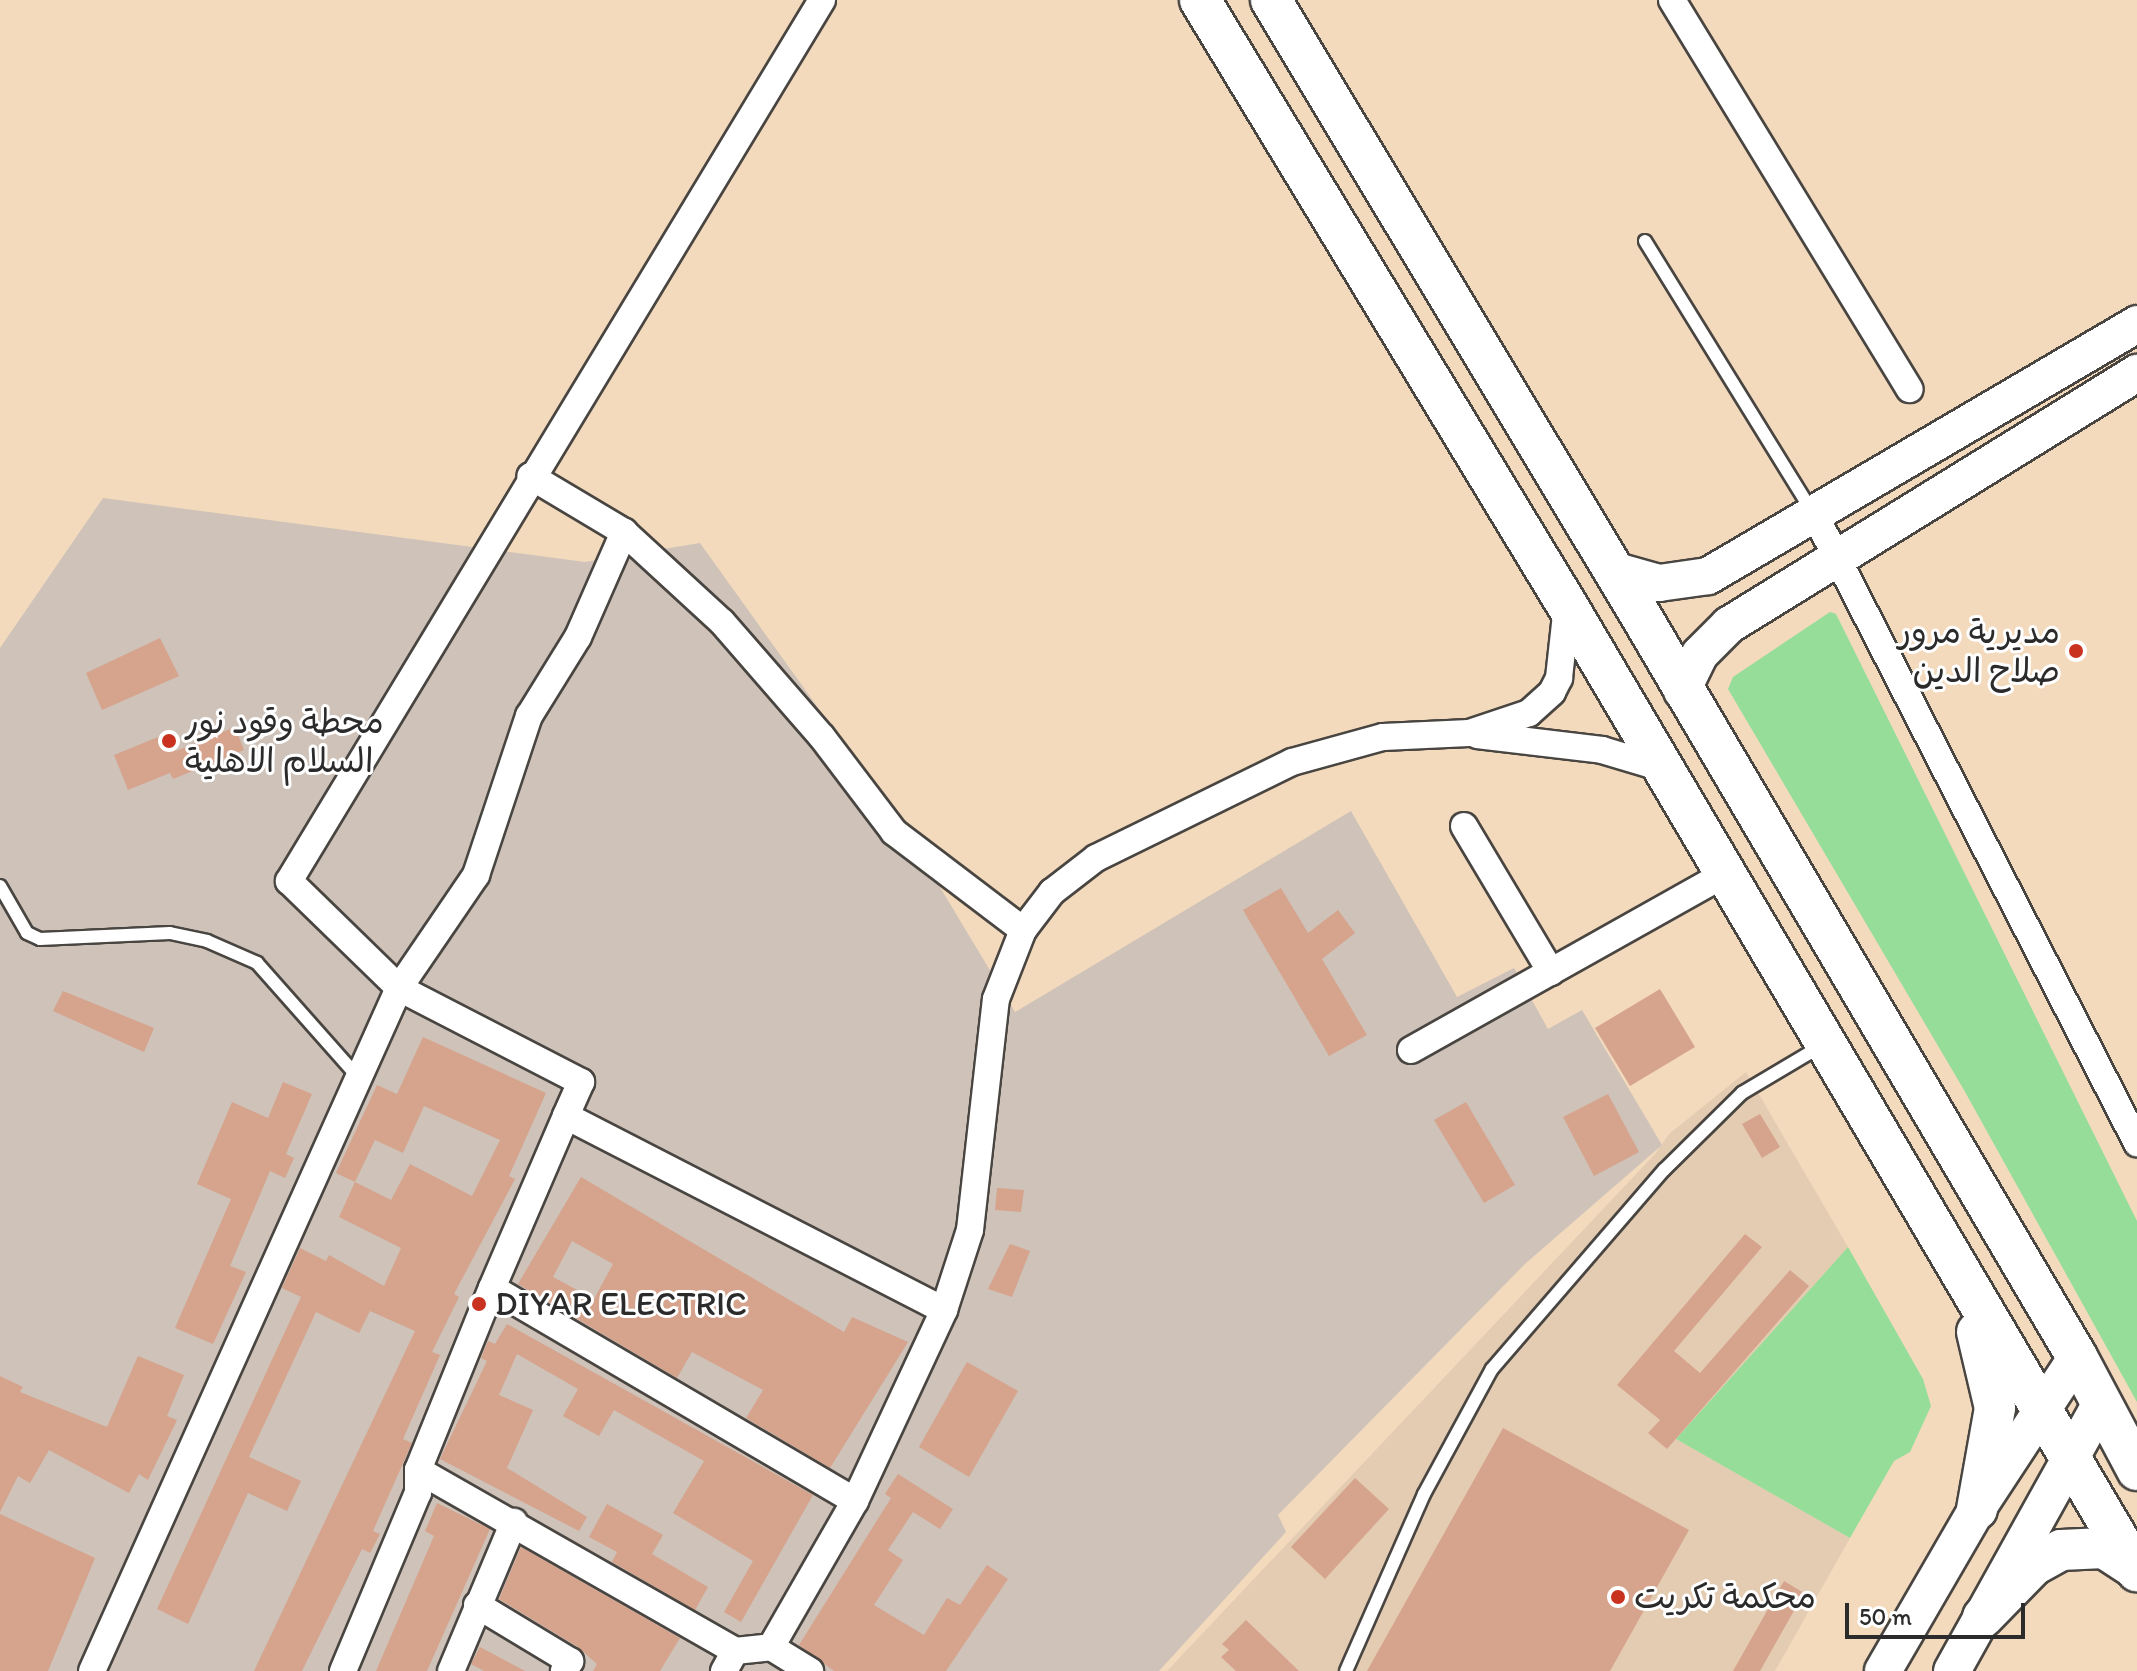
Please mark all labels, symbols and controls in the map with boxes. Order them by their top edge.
place label: مديرية مرور صلاح الدين [1898,611,2060,690]
marker: مديرية مرور صلاح الدين [2067,642,2085,660]
place label: محطة وقود نور السلام الاهلية [185,701,384,780]
marker: محطة وقود نور السلام الاهلية [160,732,178,750]
place label: DIYAR ELECTRIC [495,1284,751,1324]
marker: DIYAR ELECTRIC [470,1295,488,1313]
place label: محكمة تكريت [1634,1577,1816,1617]
scale bar [1849,1587,2029,1637]
marker: محكمة تكريت [1609,1588,1627,1606]
text: 50 m [1859,1602,1912,1631]

